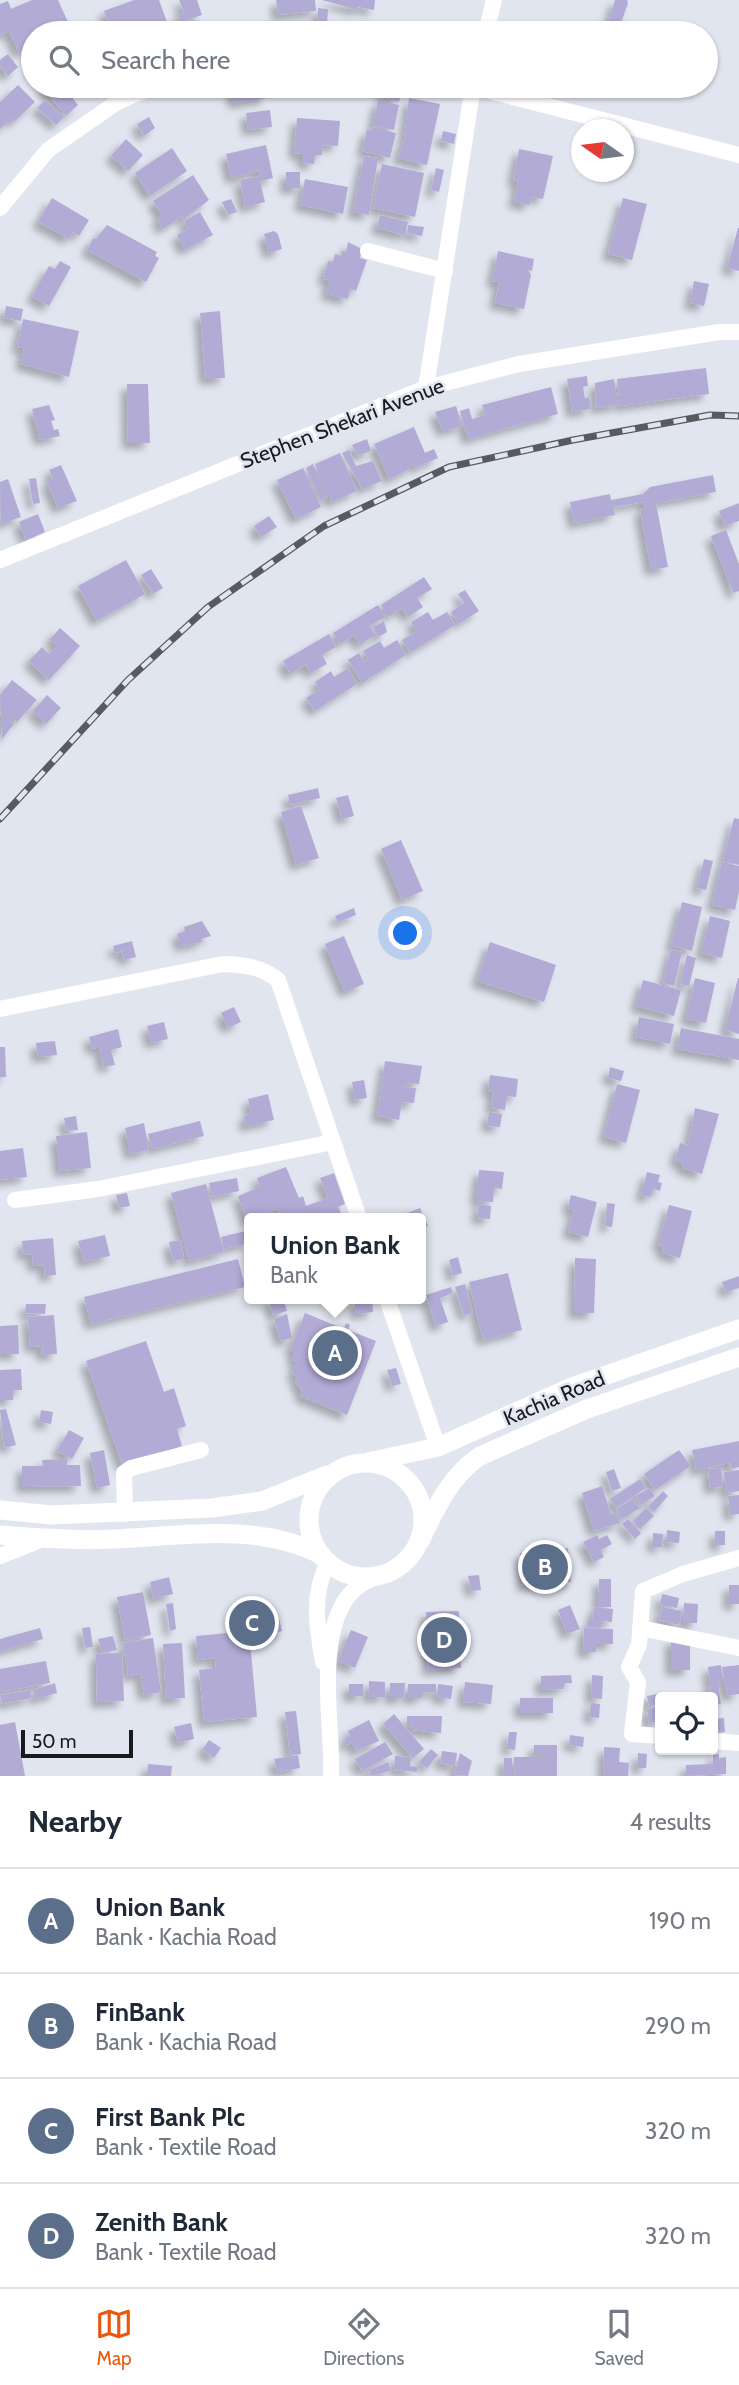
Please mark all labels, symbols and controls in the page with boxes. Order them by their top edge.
search box [21,21,718,98]
icon: search [45,41,83,79]
text: Search here [101,44,230,76]
north arrow [571,119,634,182]
street label: Stephen Shekari Avenue [237,373,448,473]
your location [388,916,422,950]
popup [244,1213,426,1304]
text: Union Bank [270,1229,400,1261]
text: Bank [270,1261,318,1289]
pin: A [312,1327,358,1379]
street label: Kachia Road [500,1365,608,1431]
pin: B [522,1541,568,1593]
pin: C [229,1597,275,1649]
pin: D [421,1614,467,1666]
map controls [655,1692,718,1755]
button: locate [655,1692,718,1755]
scale bar [21,1727,133,1759]
text: 50 m [32,1730,76,1753]
text: Nearby [28,1803,122,1840]
text: 4 results [630,1808,711,1836]
text: Union Bank [95,1891,225,1923]
text: A [44,1907,58,1935]
text: 190 m [649,1907,711,1935]
text: Bank · Kachia Road [95,1923,277,1951]
text: FinBank [95,1996,185,2028]
text: B [44,2012,58,2040]
text: 290 m [644,2012,711,2040]
text: Bank · Kachia Road [95,2028,277,2056]
text: First Bank Plc [95,2101,245,2133]
text: C [44,2117,58,2145]
text: 320 m [645,2117,711,2145]
text: Bank · Textile Road [95,2133,277,2161]
text: Zenith Bank [95,2206,228,2238]
text: D [43,2222,59,2250]
text: 320 m [645,2222,711,2250]
text: Bank · Textile Road [95,2238,277,2266]
tab: Map [95,2305,133,2370]
tab: Directions [323,2305,404,2370]
tab: Saved [595,2305,644,2370]

